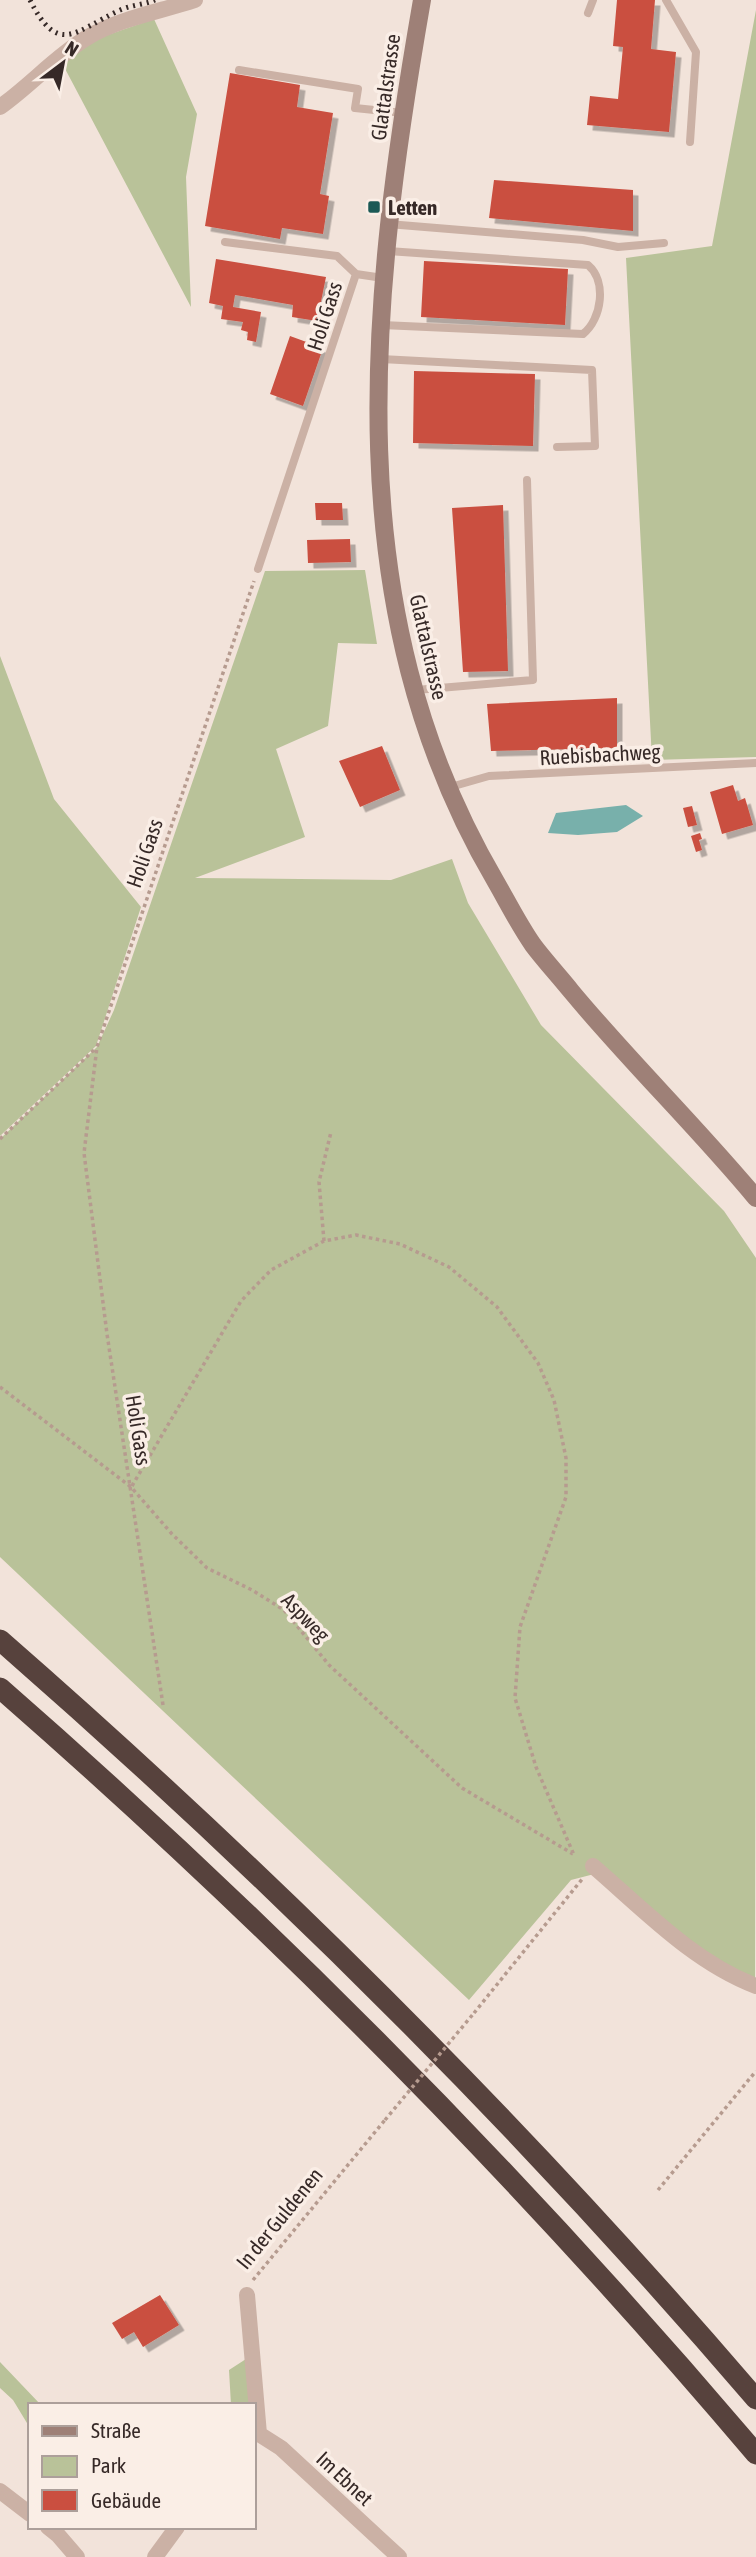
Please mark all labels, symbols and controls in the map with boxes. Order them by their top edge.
north arrow [28,28,98,98]
street label: Glattalstrasse [366,32,404,142]
text: N [61,36,83,61]
place label: Letten [388,195,437,219]
marker: Letten [366,199,382,215]
street label: Holi Gass [302,278,346,354]
street label: Glattalstrasse [405,592,453,702]
street label: Ruebisbachweg [539,739,661,769]
street label: Holi Gass [121,815,167,891]
street label: Holi Gass [122,1393,156,1467]
street label: Aspweg [277,1588,335,1646]
street label: In der Guldenen [231,2163,327,2273]
legend [28,2403,256,2529]
text: Straße [91,2418,141,2442]
street label: Im Ebnet [312,2446,378,2510]
text: Park [91,2453,126,2477]
text: Gebäude [91,2488,161,2512]

